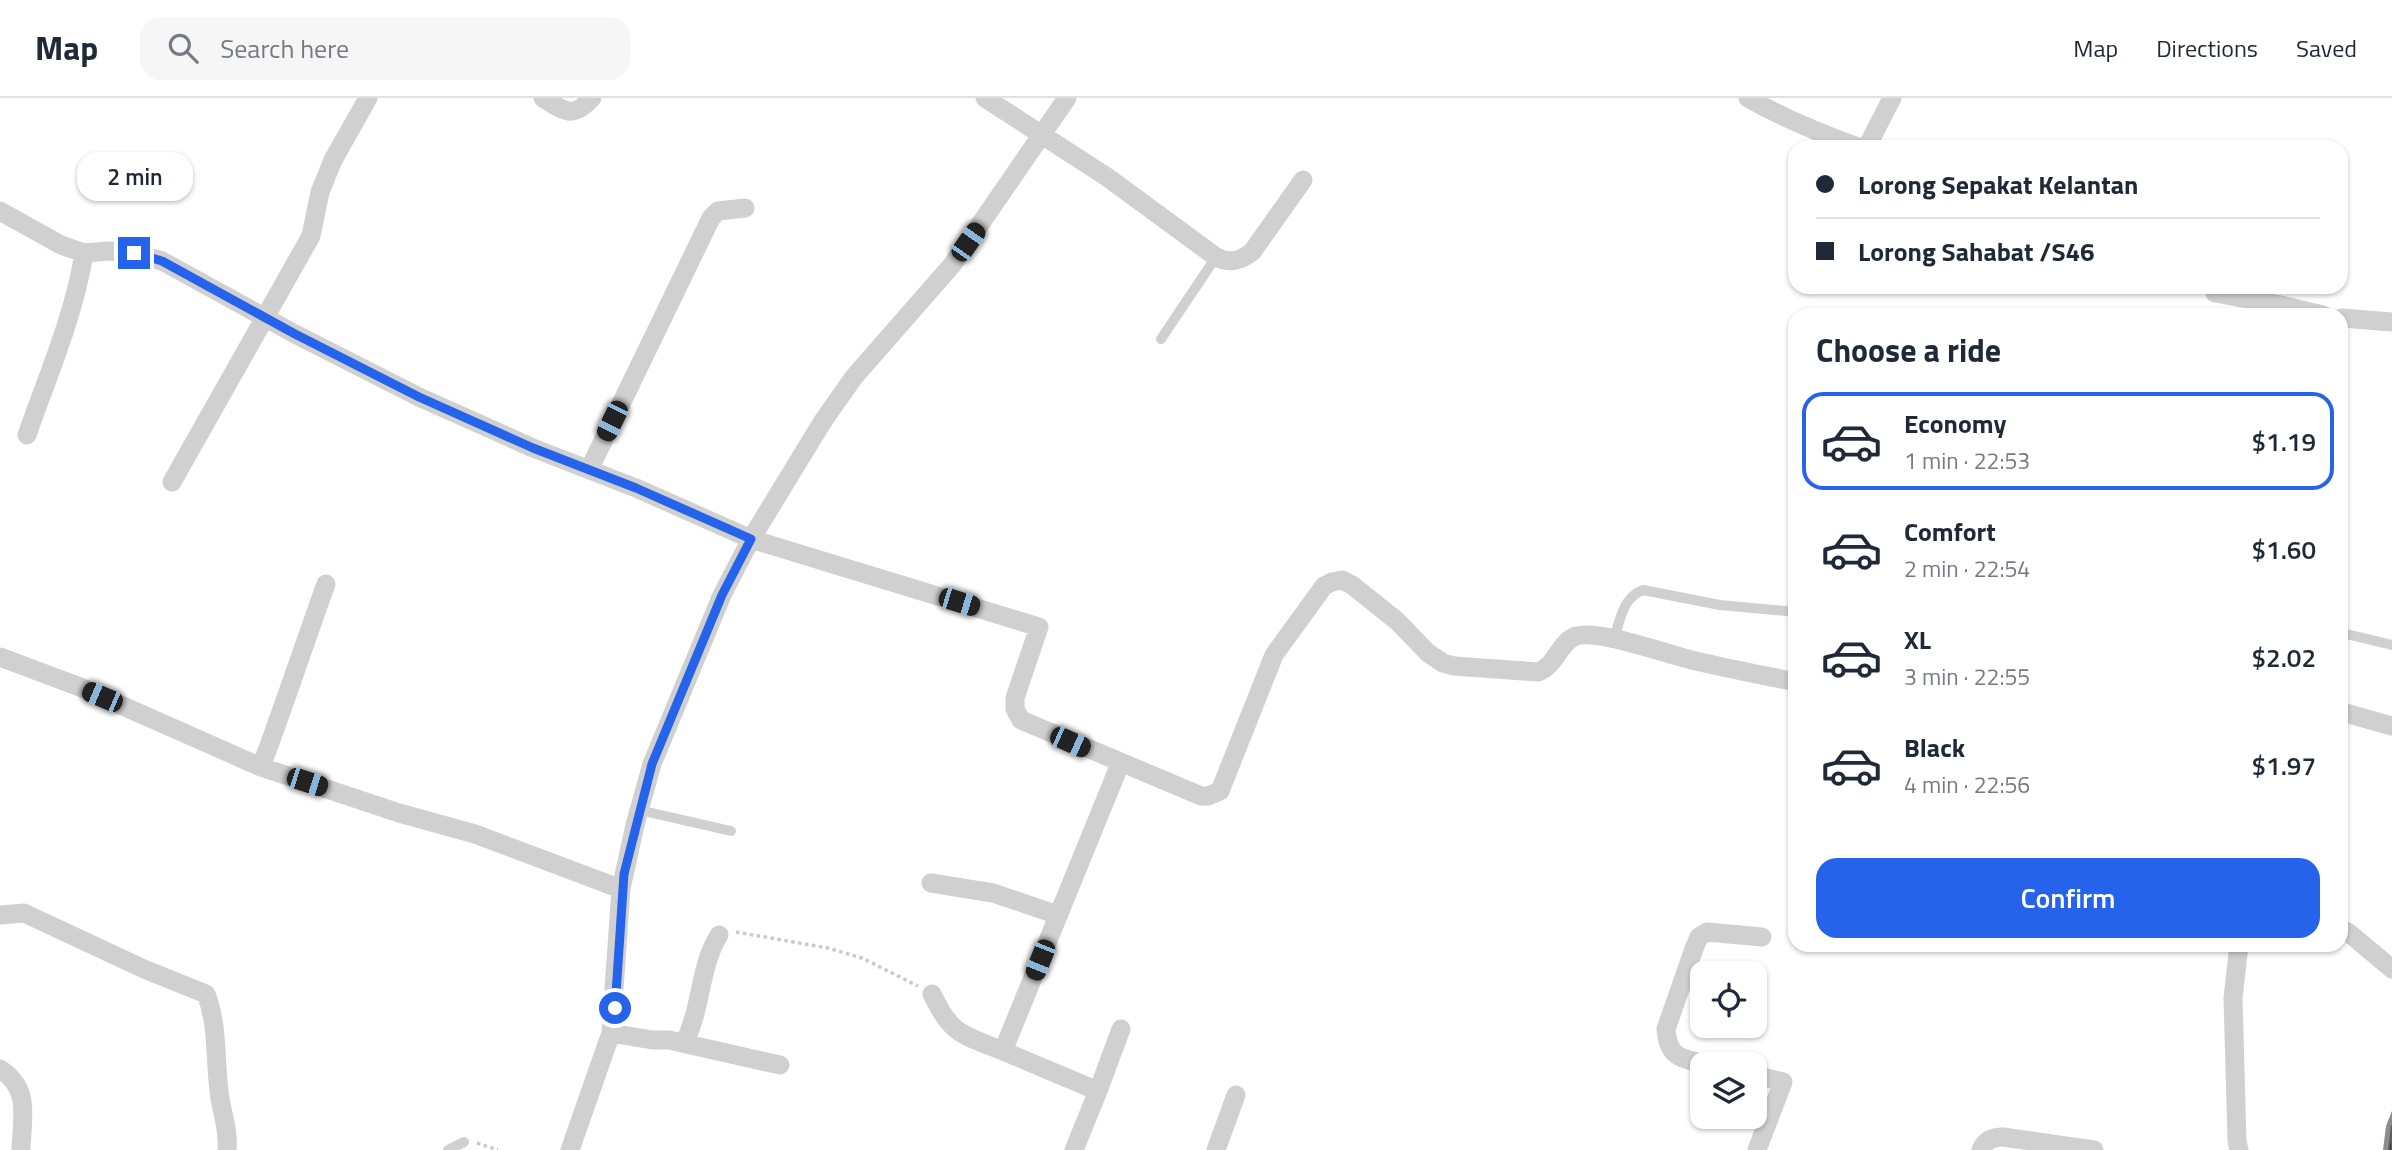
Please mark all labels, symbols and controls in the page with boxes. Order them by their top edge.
search box [140,17,630,80]
text: Map [35,23,98,73]
icon: search [164,29,202,67]
text: Search here [220,29,349,68]
text: Map [2073,30,2118,66]
text: Directions [2156,30,2258,66]
text: Saved [2296,30,2357,66]
callout: 2 min [76,152,192,200]
text: 2 min [107,159,163,194]
text: Lorong Sepakat Kelantan [1858,165,2138,204]
car [948,219,989,265]
text: Lorong Sahabat /S46 [1858,232,2095,271]
route end [118,237,150,269]
text: Choose a ride [1816,326,2001,374]
car [594,398,631,444]
text: Economy [1904,404,2006,443]
icon: car [1820,410,1883,473]
text: $1.19 [2252,422,2316,461]
text: 1 min · 22:53 [1904,443,2030,478]
text: Comfort [1904,512,1996,551]
icon: car [1820,518,1883,581]
text: $1.60 [2252,530,2316,569]
text: 2 min · 22:54 [1904,551,2030,586]
car [936,586,983,618]
text: XL [1904,620,1931,659]
icon: car [1820,626,1883,689]
text: $2.02 [2252,638,2316,677]
text: 3 min · 22:55 [1904,659,2030,694]
car [79,679,126,715]
car [1047,724,1094,760]
text: Black [1904,728,1965,767]
icon: car [1820,734,1883,797]
text: $1.97 [2252,746,2316,785]
car [284,766,331,798]
text: 4 min · 22:56 [1904,767,2030,802]
button: Confirm [1816,858,2320,938]
car [1023,937,1058,983]
map controls [1690,961,1767,1129]
button: locate [1690,961,1767,1038]
route start [599,992,631,1024]
button: layers [1690,1052,1767,1129]

